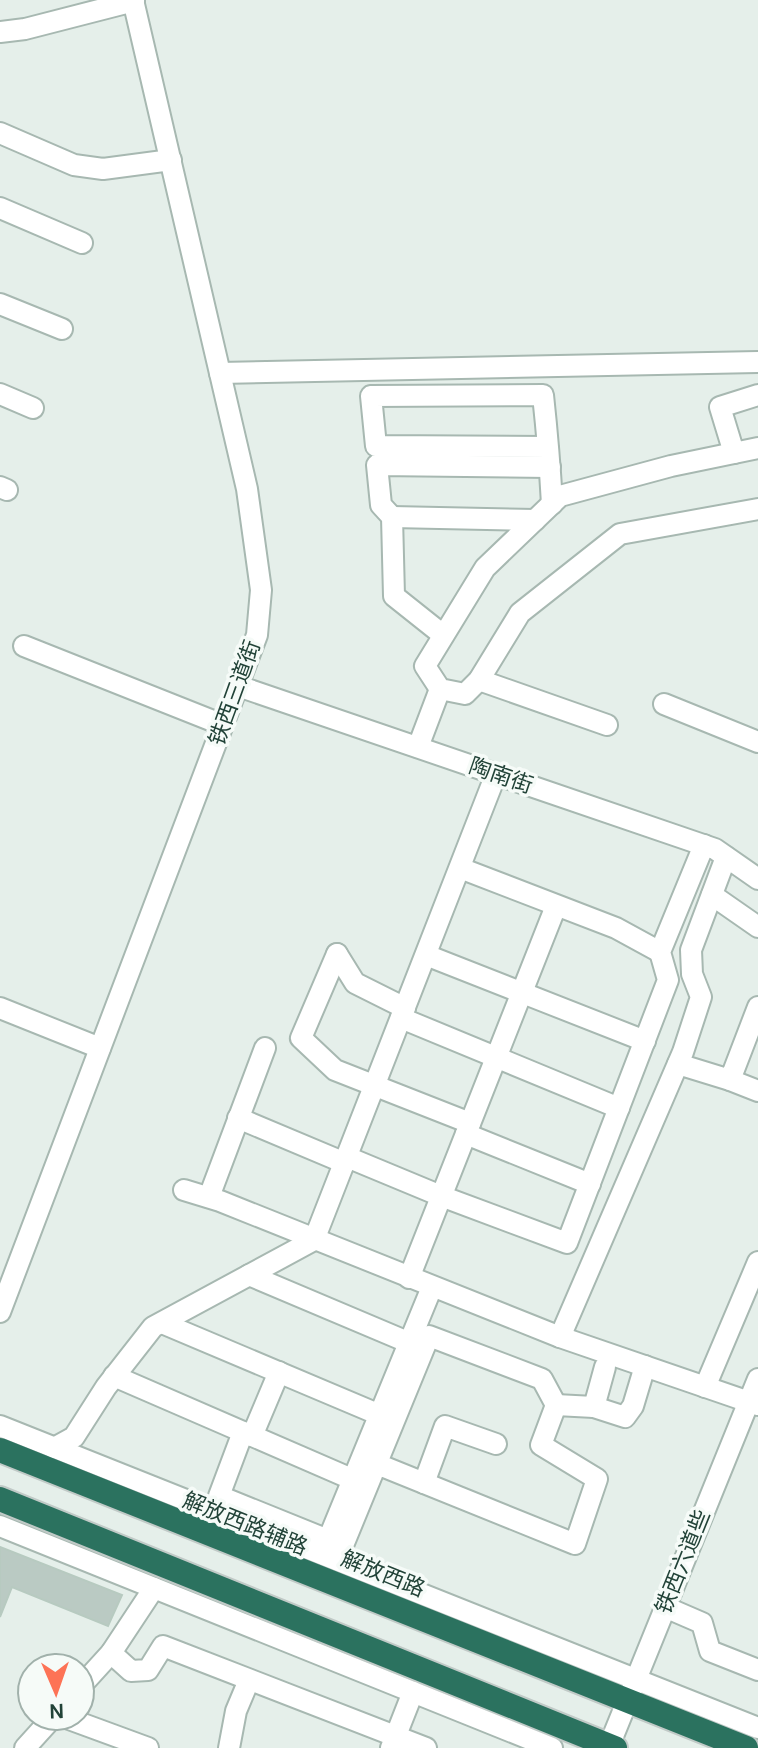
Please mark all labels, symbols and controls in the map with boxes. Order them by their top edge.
street label: 铁西三道街 [204,637,266,749]
street label: 陶南街 [466,753,536,799]
street label: 解放西路辅路 [179,1487,311,1561]
street label: 铁西六道些 [650,1506,716,1618]
street label: 解放西路 [337,1545,429,1603]
north arrow [16,1652,96,1732]
text: N [48,1698,65,1724]

